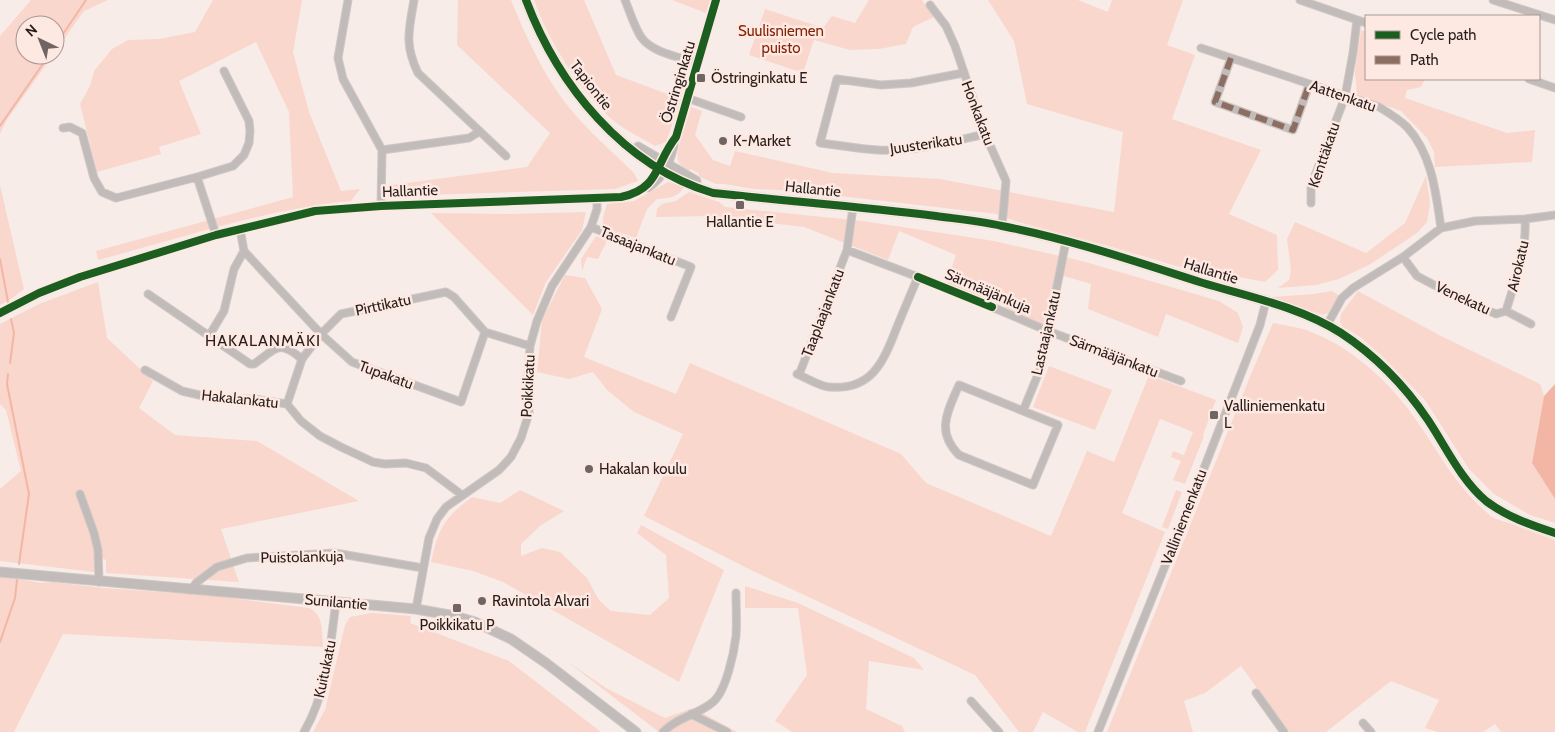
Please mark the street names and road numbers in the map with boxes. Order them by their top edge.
street label: Östringinkatu [657,39,699,125]
street label: Tapiontie [566,57,616,114]
street label: Aattenkatu [1307,76,1379,116]
street label: Honkakatu [958,78,998,148]
street label: Kenttäkatu [1304,120,1344,190]
street label: Juusterikatu [888,130,963,158]
street label: Hallantie [784,177,842,201]
street label: Hallantie [382,181,439,201]
street label: Tasaajankatu [597,223,679,269]
street label: Airokatu [1503,239,1533,293]
street label: Hallantie [1182,254,1241,288]
street label: Särmääjänkuja [942,265,1035,318]
street label: Taaplaajankatu [798,266,848,360]
street label: Venekatu [1433,277,1493,319]
street label: Lastaajankatu [1028,289,1064,377]
street label: Pirttikatu [354,290,412,320]
street label: Särmääjänkatu [1067,331,1161,381]
street label: Poikkikatu [517,354,539,418]
street label: Tupakatu [356,357,416,393]
street label: Hakalankatu [201,386,279,412]
street label: Valliniemenkatu [1157,467,1211,567]
street label: Puistolankuja [260,547,344,567]
street label: Sunilantie [304,590,368,614]
street label: Kuitukatu [310,638,340,700]

